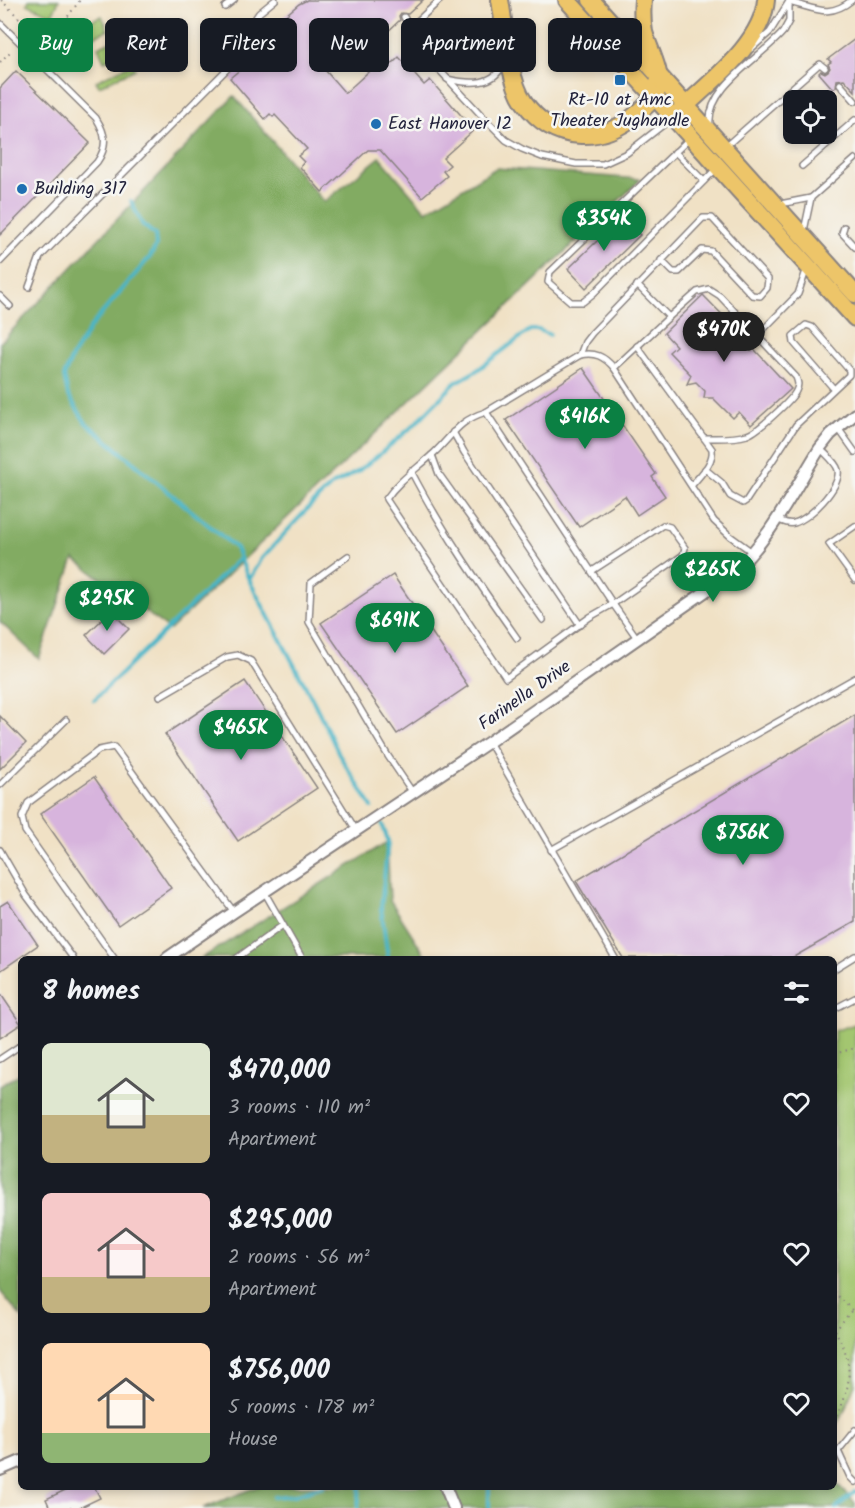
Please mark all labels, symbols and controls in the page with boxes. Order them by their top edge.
chip: Buy [18,18,93,72]
chip: Rent [105,18,188,72]
chip: Filters [200,18,297,72]
chip: New [309,18,389,72]
chip: Apartment [401,18,536,72]
chip: House [548,18,642,72]
marker: Rt-10 at Amc Theater Jughandle [613,73,627,87]
place label: Rt-10 at Amc Theater Jughandle [551,86,689,136]
map controls [783,90,837,144]
button: locate [783,90,837,144]
place label: East Hanover 12 [388,110,512,139]
marker: East Hanover 12 [369,117,383,131]
place label: Building 317 [34,175,126,204]
marker: Building 317 [15,182,29,196]
pin: $354K [562,201,646,252]
text: $354K [576,204,632,236]
pin: $470K [682,312,766,363]
text: $470K [697,315,751,347]
pin: $416K [543,399,627,450]
text: $416K [559,402,611,434]
pin: $265K [671,552,755,603]
text: $265K [685,555,741,587]
pin: $295K [65,581,149,632]
text: $295K [79,584,135,616]
pin: $691K [353,603,437,654]
text: $691K [370,606,420,638]
street label: Farinella Drive [473,653,577,739]
pin: $465K [199,710,283,761]
text: $465K [213,713,269,745]
pin: $756K [701,815,785,866]
text: $756K [716,818,770,850]
text: 8 homes [42,971,140,1013]
icon: filters [780,976,813,1009]
text: $470,000 [228,1050,330,1092]
icon: home [90,1067,162,1139]
icon: heart [780,1087,813,1120]
text: 3 rooms · 110 m² [228,1092,370,1124]
text: Apartment [228,1124,317,1156]
text: $295,000 [228,1200,332,1242]
icon: home [90,1217,162,1289]
icon: heart [780,1237,813,1270]
text: 2 rooms · 56 m² [228,1242,370,1274]
text: Apartment [228,1274,317,1306]
text: $756,000 [228,1350,330,1392]
icon: home [90,1367,162,1439]
icon: heart [780,1387,813,1420]
text: 5 rooms · 178 m² [228,1392,374,1424]
text: House [228,1424,278,1456]

